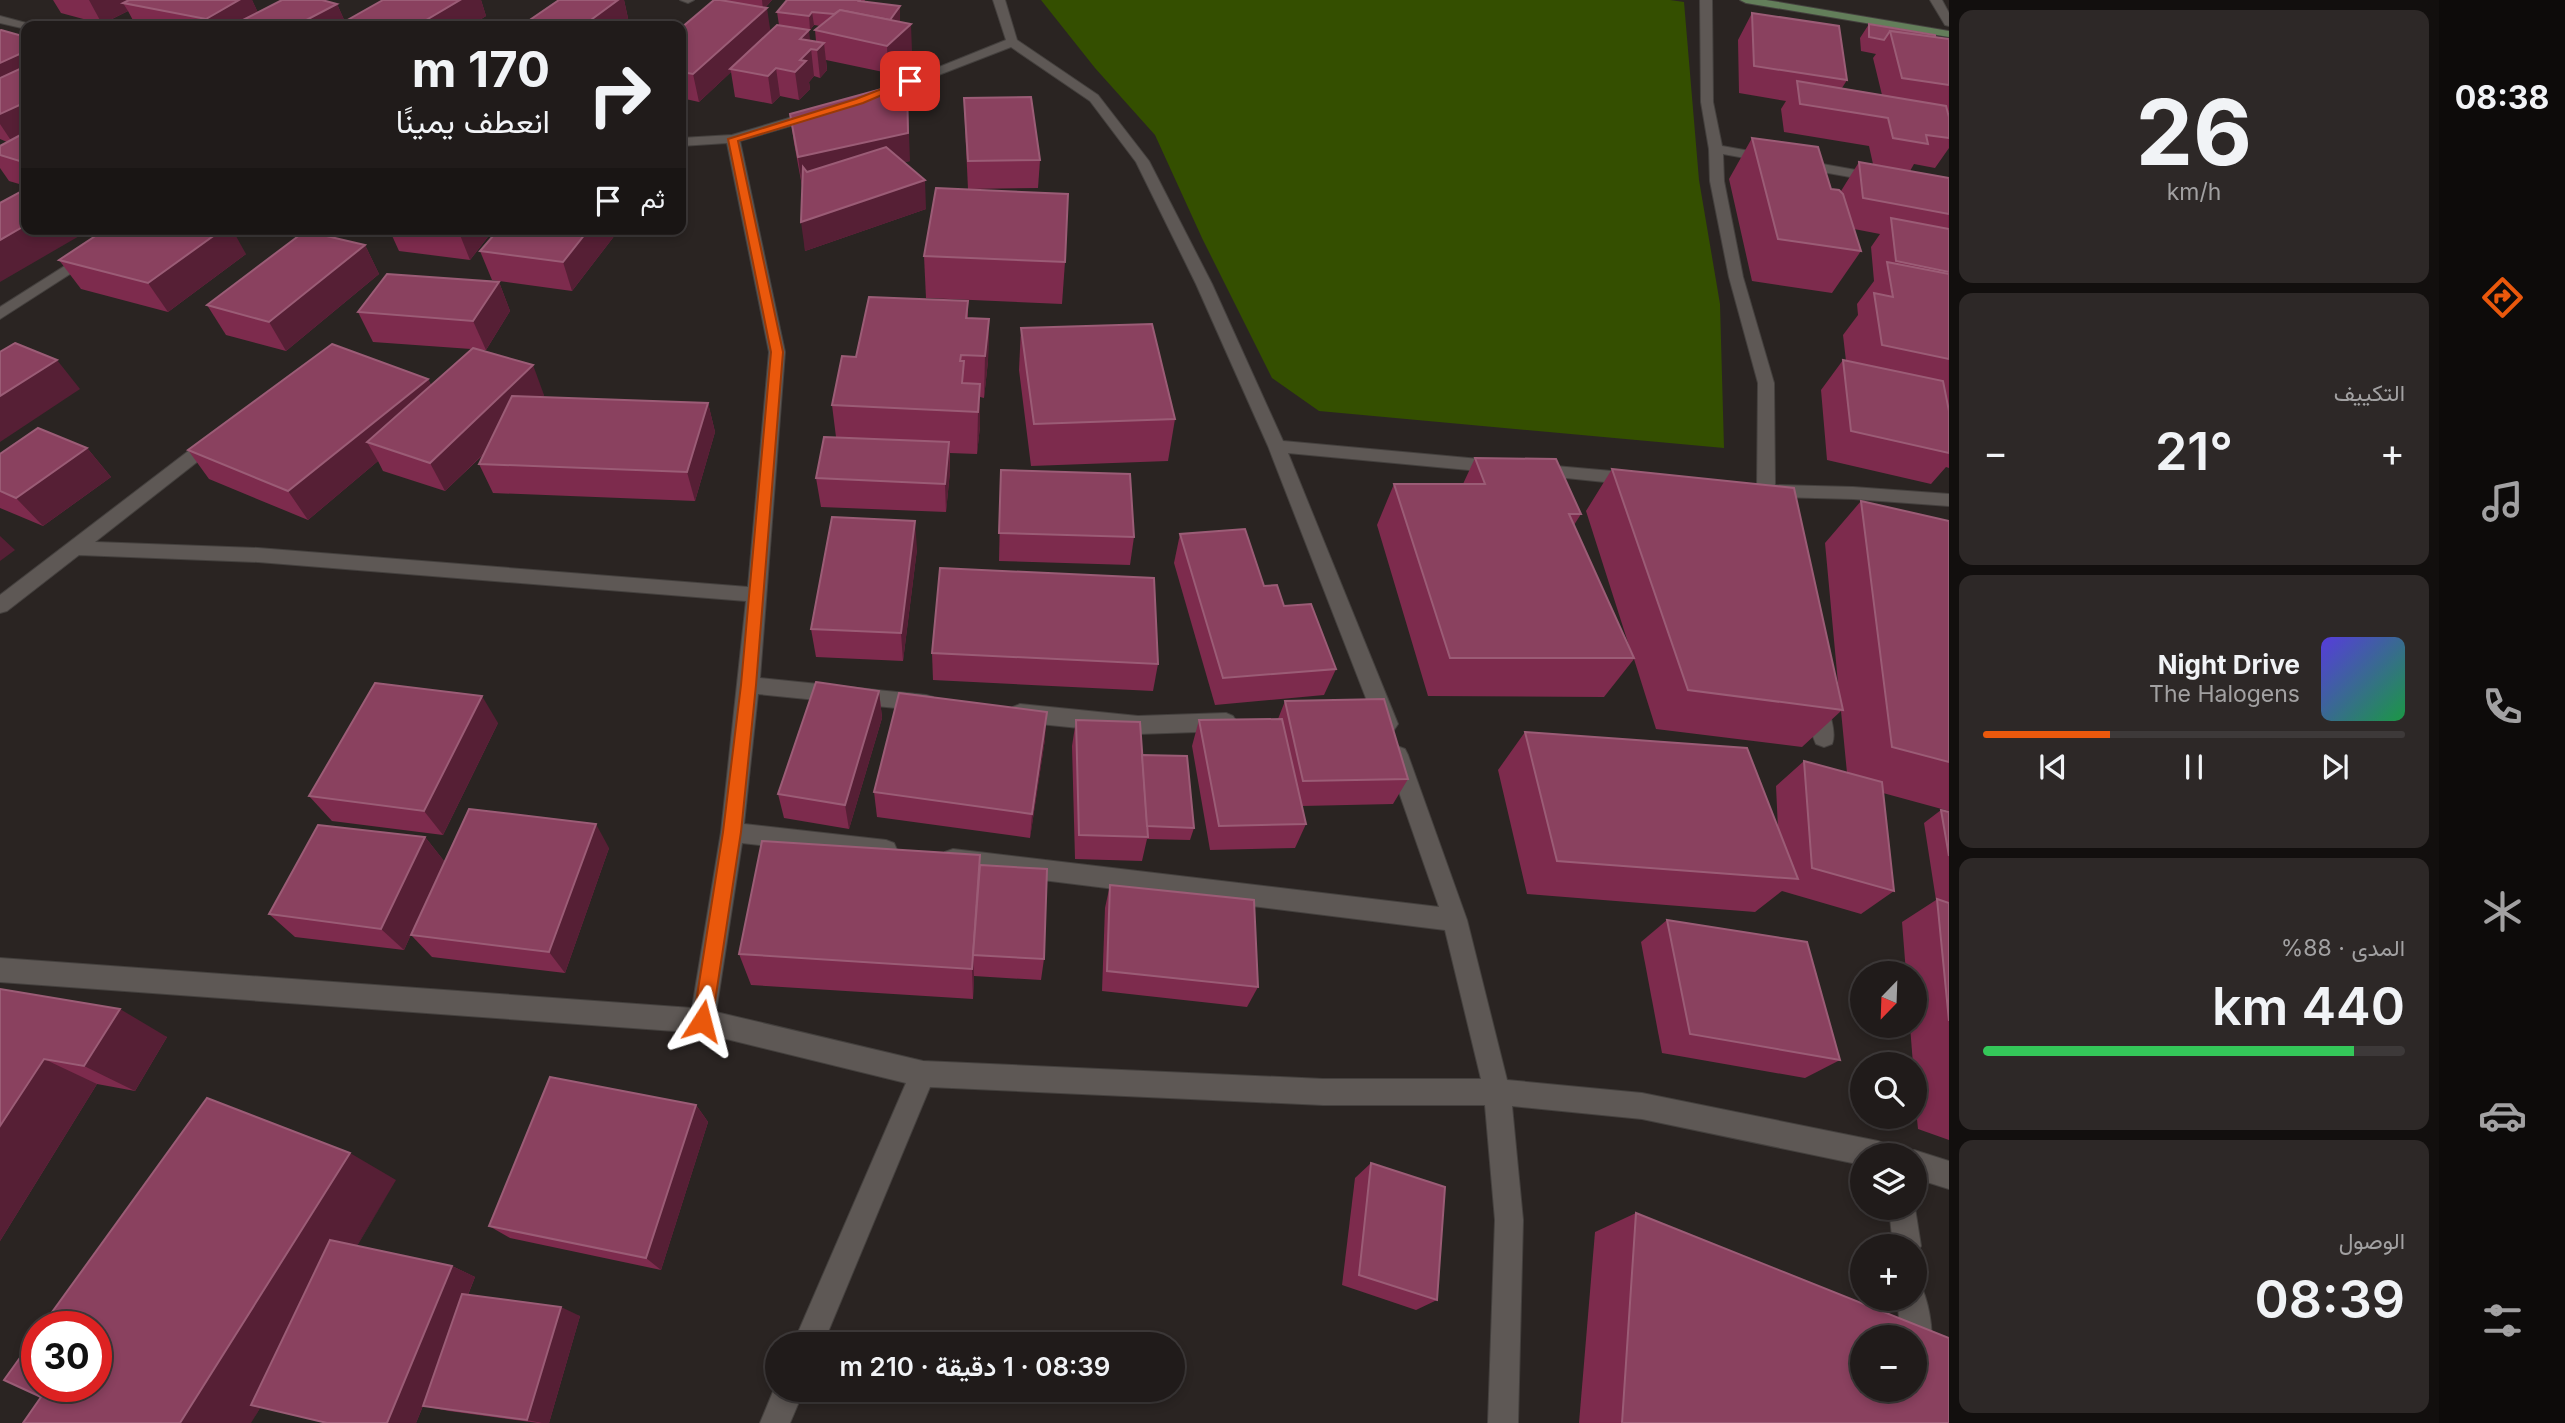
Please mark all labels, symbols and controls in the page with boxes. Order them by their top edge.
text: 170 m [412,40,550,99]
icon: right [574,49,665,140]
pin [880,51,940,111]
icon: arrive [891,62,929,100]
text: 26 [2136,77,2252,187]
text: 08:38 [2455,78,2549,117]
text: انعطف يمينًا [396,102,550,141]
text: km/h [2167,178,2221,206]
icon: arrive [589,182,627,220]
text: ثم [641,183,665,214]
icon: directions [2478,273,2527,322]
text: التكييف [2334,379,2405,407]
text: 21° [2155,420,2233,483]
text: − [1983,429,2008,475]
text: + [2380,429,2405,475]
icon: music [2478,477,2527,526]
text: Night Drive [2158,649,2300,680]
text: The Halogens [2149,680,2300,708]
icon: phone [2478,682,2527,731]
icon: previous [2034,748,2072,786]
icon: pause [2175,748,2213,786]
icon: next [2316,748,2354,786]
icon: climate [2478,887,2527,936]
text: المدى · 88% [2281,934,2405,962]
north arrow [1850,961,1927,1038]
map controls [1850,961,1927,1402]
text: 440 km [2212,975,2405,1038]
position arrow [665,984,739,1058]
button: search [1850,1052,1927,1129]
icon: car [2478,1091,2527,1140]
button: layers [1850,1143,1927,1220]
text: الوصول [2339,1227,2405,1255]
button: + [1850,1234,1927,1311]
text: 08:39 [2254,1268,2405,1331]
icon: filters [2478,1296,2527,1345]
speed limit sign: 30 [21,1311,112,1402]
button: − [1850,1325,1927,1402]
text: 08:39 · 1 دقيقة · 210 m [840,1351,1111,1382]

